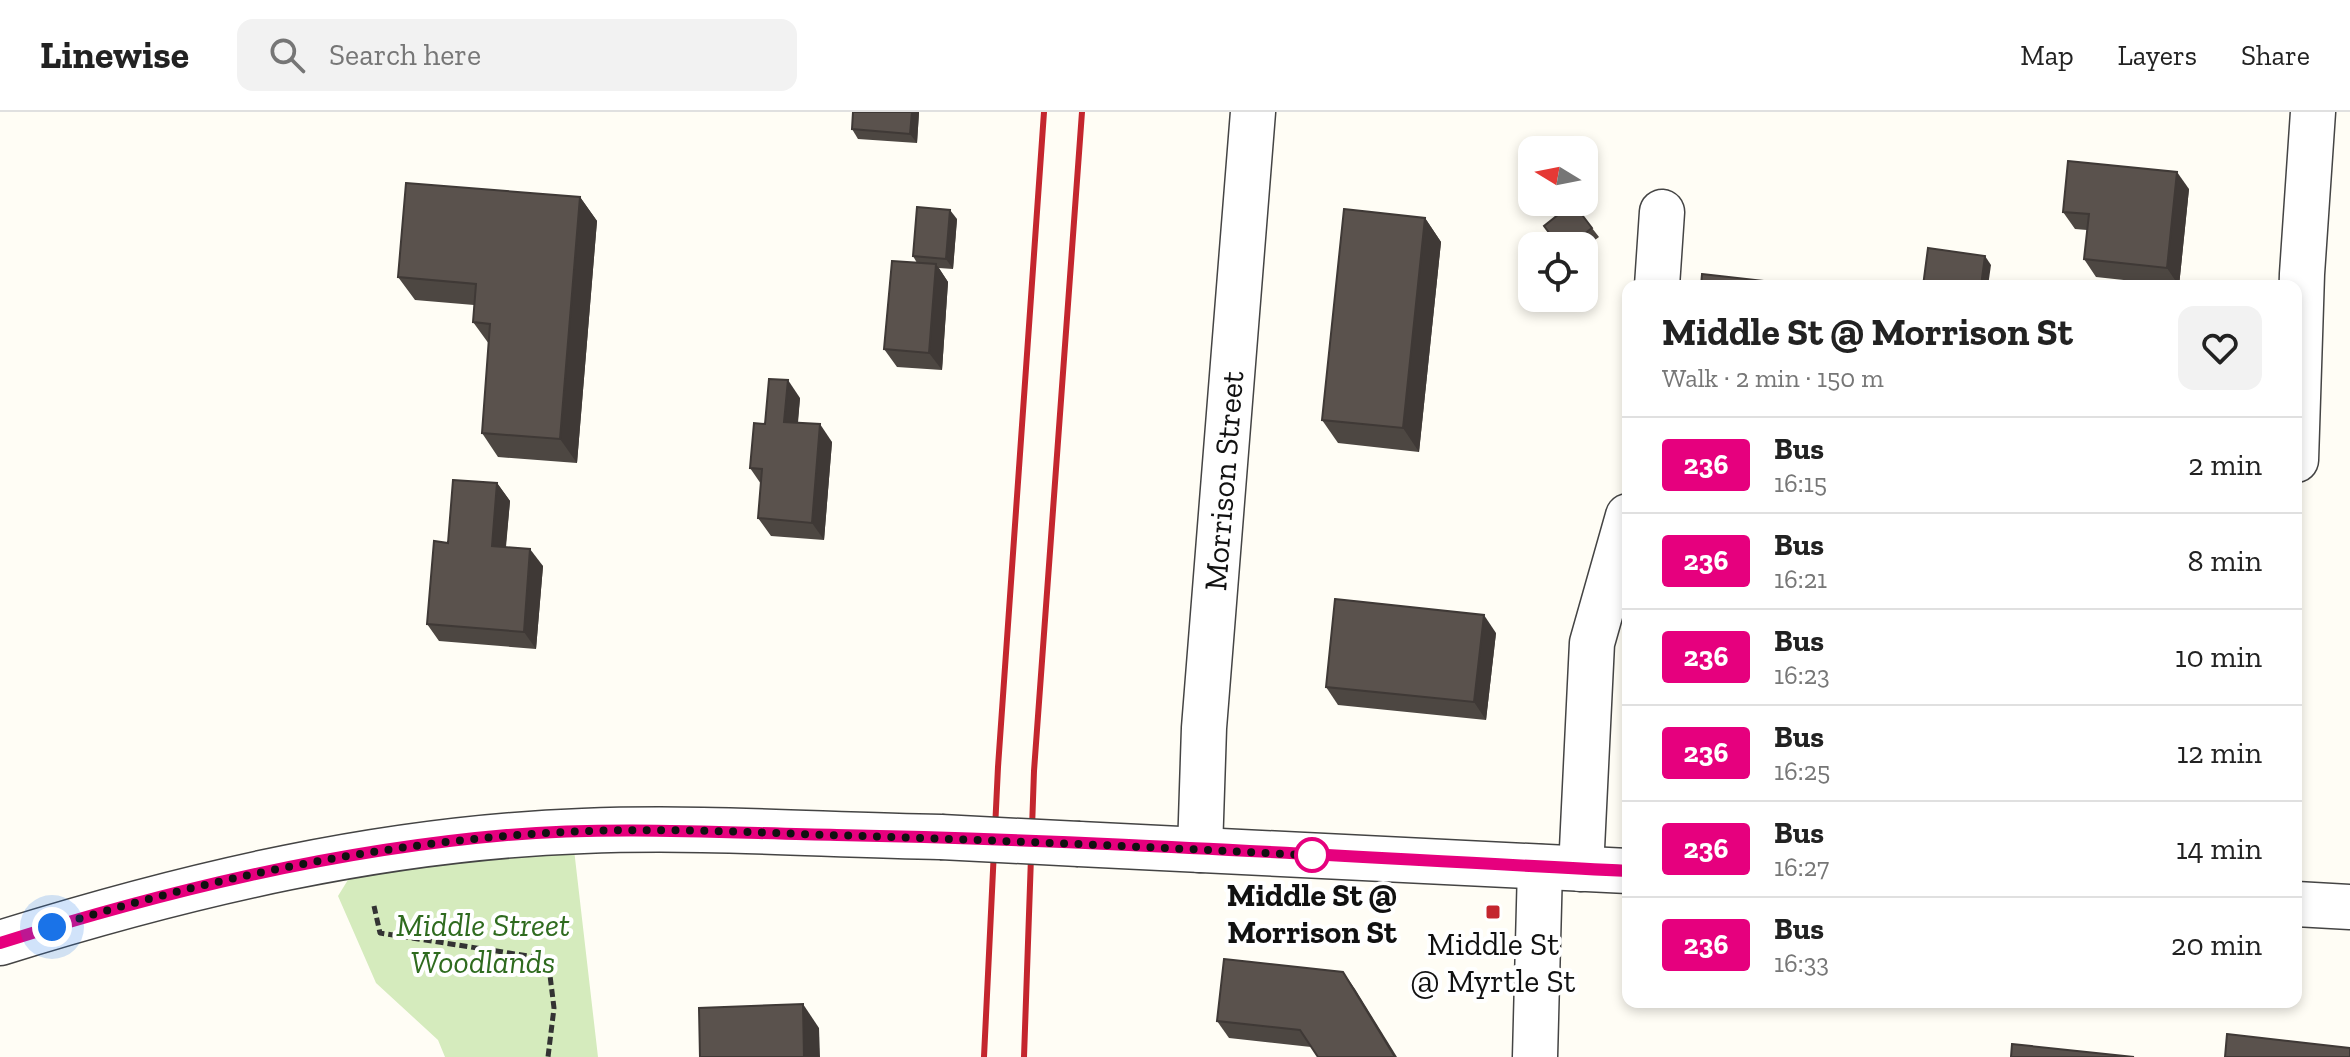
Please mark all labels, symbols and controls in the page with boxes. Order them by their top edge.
search box [237,19,797,91]
text: Linewise [40,32,189,78]
icon: search [265,33,309,77]
text: Search here [329,37,481,73]
text: Map [2020,39,2074,72]
text: Layers [2118,39,2197,72]
text: Share [2241,39,2310,72]
north arrow [1518,136,1598,216]
map controls [1518,136,1598,312]
button: locate [1518,232,1598,312]
button: heart [2178,306,2262,390]
text: Middle St @ Morrison St [1662,309,2073,355]
text: Walk · 2 min · 150 m [1662,362,1884,394]
street label: Morrison Street [1196,369,1251,592]
text: Bus [1774,431,1824,467]
text: 2 min [2188,447,2262,483]
text: 236 [1684,448,1728,481]
text: 16:15 [1774,467,1827,499]
text: Bus [1774,527,1824,563]
text: 8 min [2188,543,2262,579]
text: 236 [1684,544,1728,577]
text: 16:21 [1774,563,1827,595]
text: Bus [1774,623,1824,659]
text: 10 min [2175,639,2262,675]
text: 236 [1684,640,1728,673]
text: 16:23 [1774,659,1830,691]
text: Bus [1774,719,1824,755]
text: 12 min [2177,735,2262,771]
text: 236 [1684,736,1728,769]
text: 16:25 [1774,755,1830,787]
text: Bus [1774,815,1824,851]
text: 14 min [2176,831,2262,867]
text: 236 [1684,832,1728,865]
marker: Middle St @ Morrison St [1295,838,1329,872]
text: 16:27 [1774,851,1829,883]
place label: Middle St @ Morrison St [1227,876,1397,951]
marker: Middle St @ Myrtle St [1484,903,1502,921]
park label: Middle Street Woodlands [396,906,570,981]
your location [32,907,72,947]
text: Bus [1774,911,1824,947]
place label: Middle St @ Myrtle St [1411,925,1576,1000]
text: 20 min [2171,927,2262,963]
text: 236 [1684,928,1728,961]
text: 16:33 [1774,947,1829,979]

